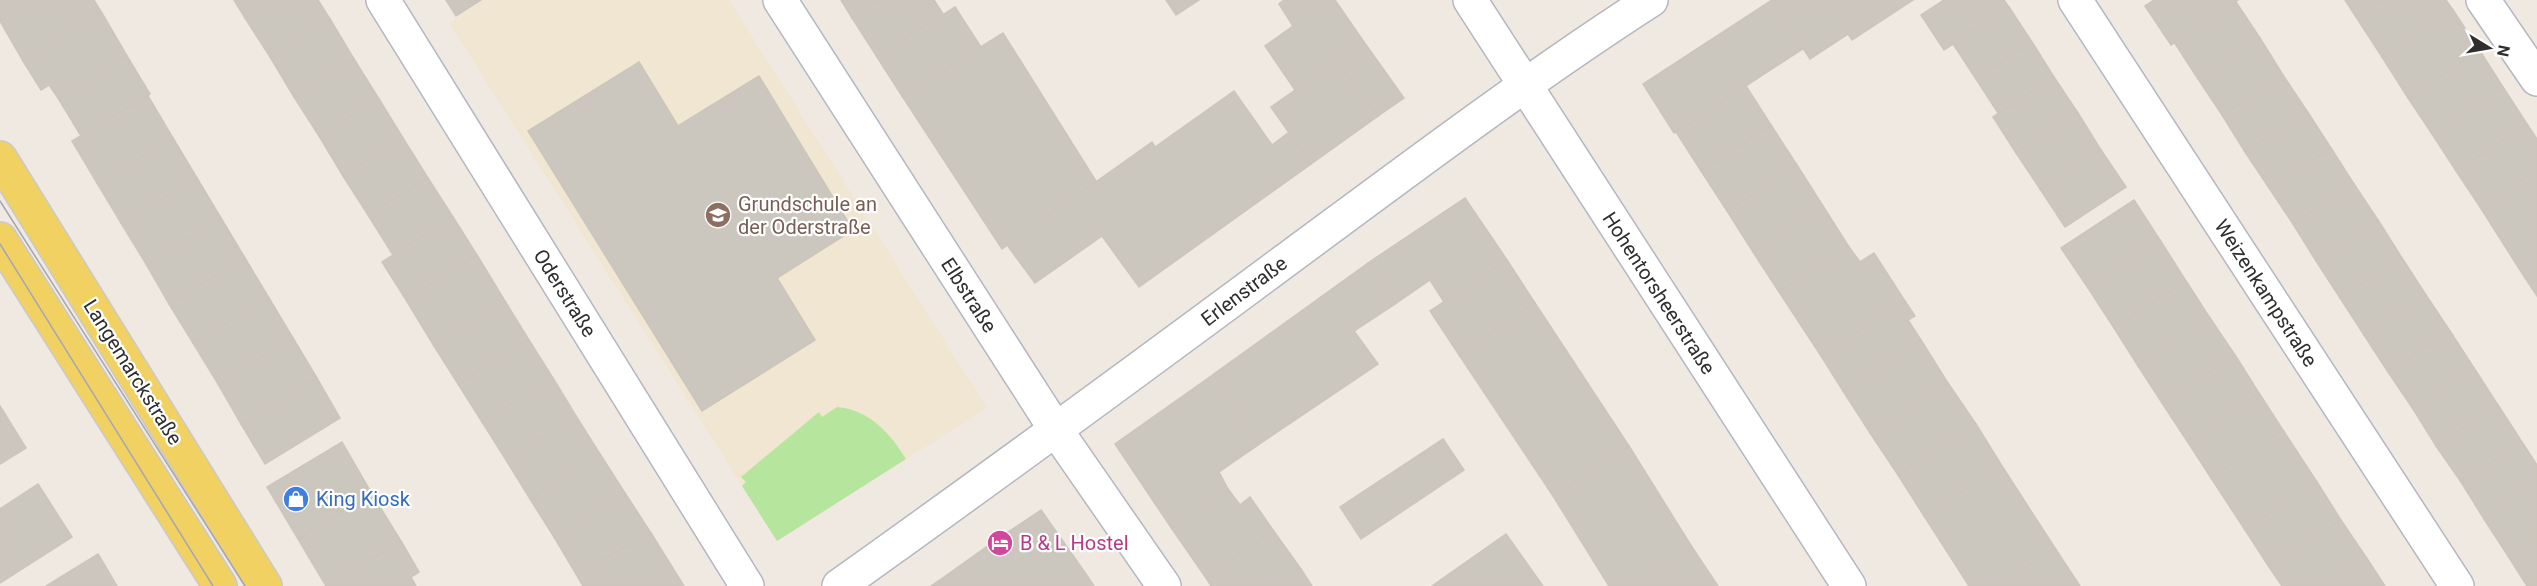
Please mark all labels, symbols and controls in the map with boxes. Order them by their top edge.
north arrow [2459,18,2519,78]
text: N [2493,43,2514,58]
place label: Grundschule an der Oderstraße [738,192,877,239]
school or university icon: Grundschule an der Oderstraße [703,200,733,230]
street label: Hohentorsheerstraße [1598,207,1720,379]
street label: Weizenkampstraße [2209,215,2323,371]
street label: Oderstraße [529,245,601,341]
street label: Erlenstraße [1196,251,1292,331]
street label: Elbstraße [936,253,1002,337]
street label: Langemarckstraße [79,295,187,449]
shop icon: King Kiosk [281,484,311,514]
place label: King Kiosk [316,487,411,511]
hotel icon: B & L Hostel [985,528,1015,558]
place label: B & L Hostel [1020,531,1129,555]

